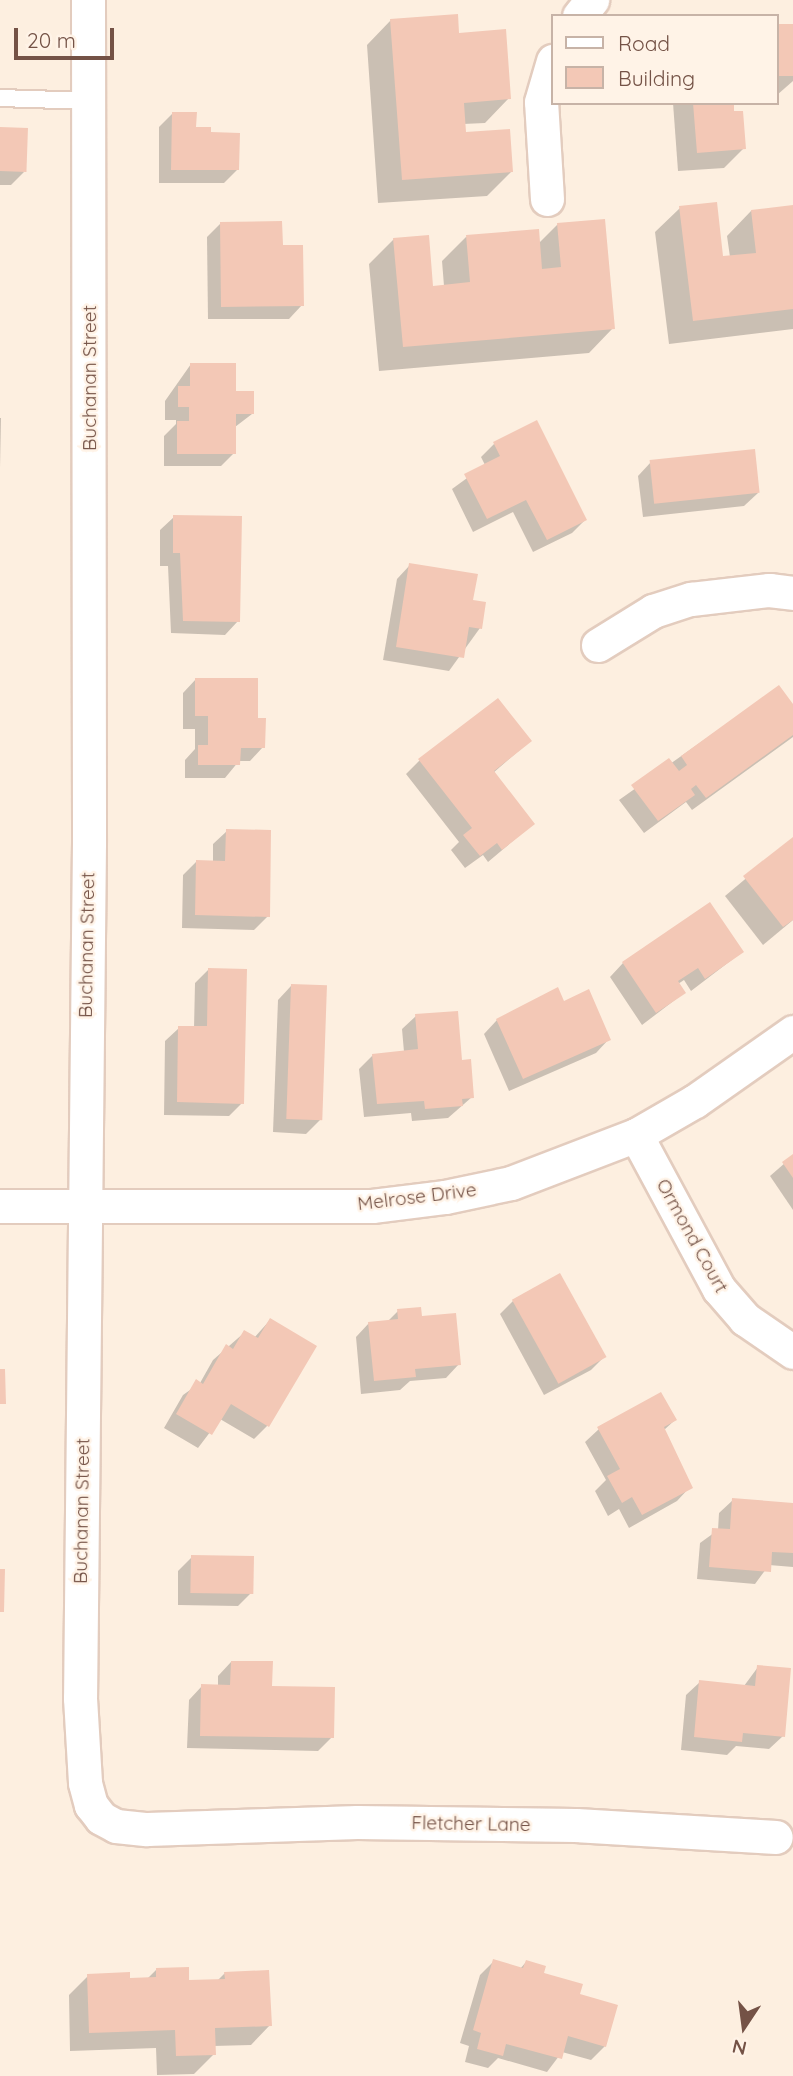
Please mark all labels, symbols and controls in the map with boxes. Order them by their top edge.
scale bar [18,14,117,58]
legend [552,14,779,105]
text: 20 m [27,27,76,53]
text: Road [618,30,670,56]
text: Building [618,65,695,91]
street label: Buchanan Street [79,305,101,451]
street label: Buchanan Street [74,872,100,1018]
street label: Ormond Court [651,1175,733,1297]
street label: Melrose Drive [356,1178,478,1216]
street label: Buchanan Street [69,1438,95,1584]
street label: Fletcher Lane [411,1812,531,1836]
north arrow [709,1992,779,2062]
text: N [730,2034,749,2061]

